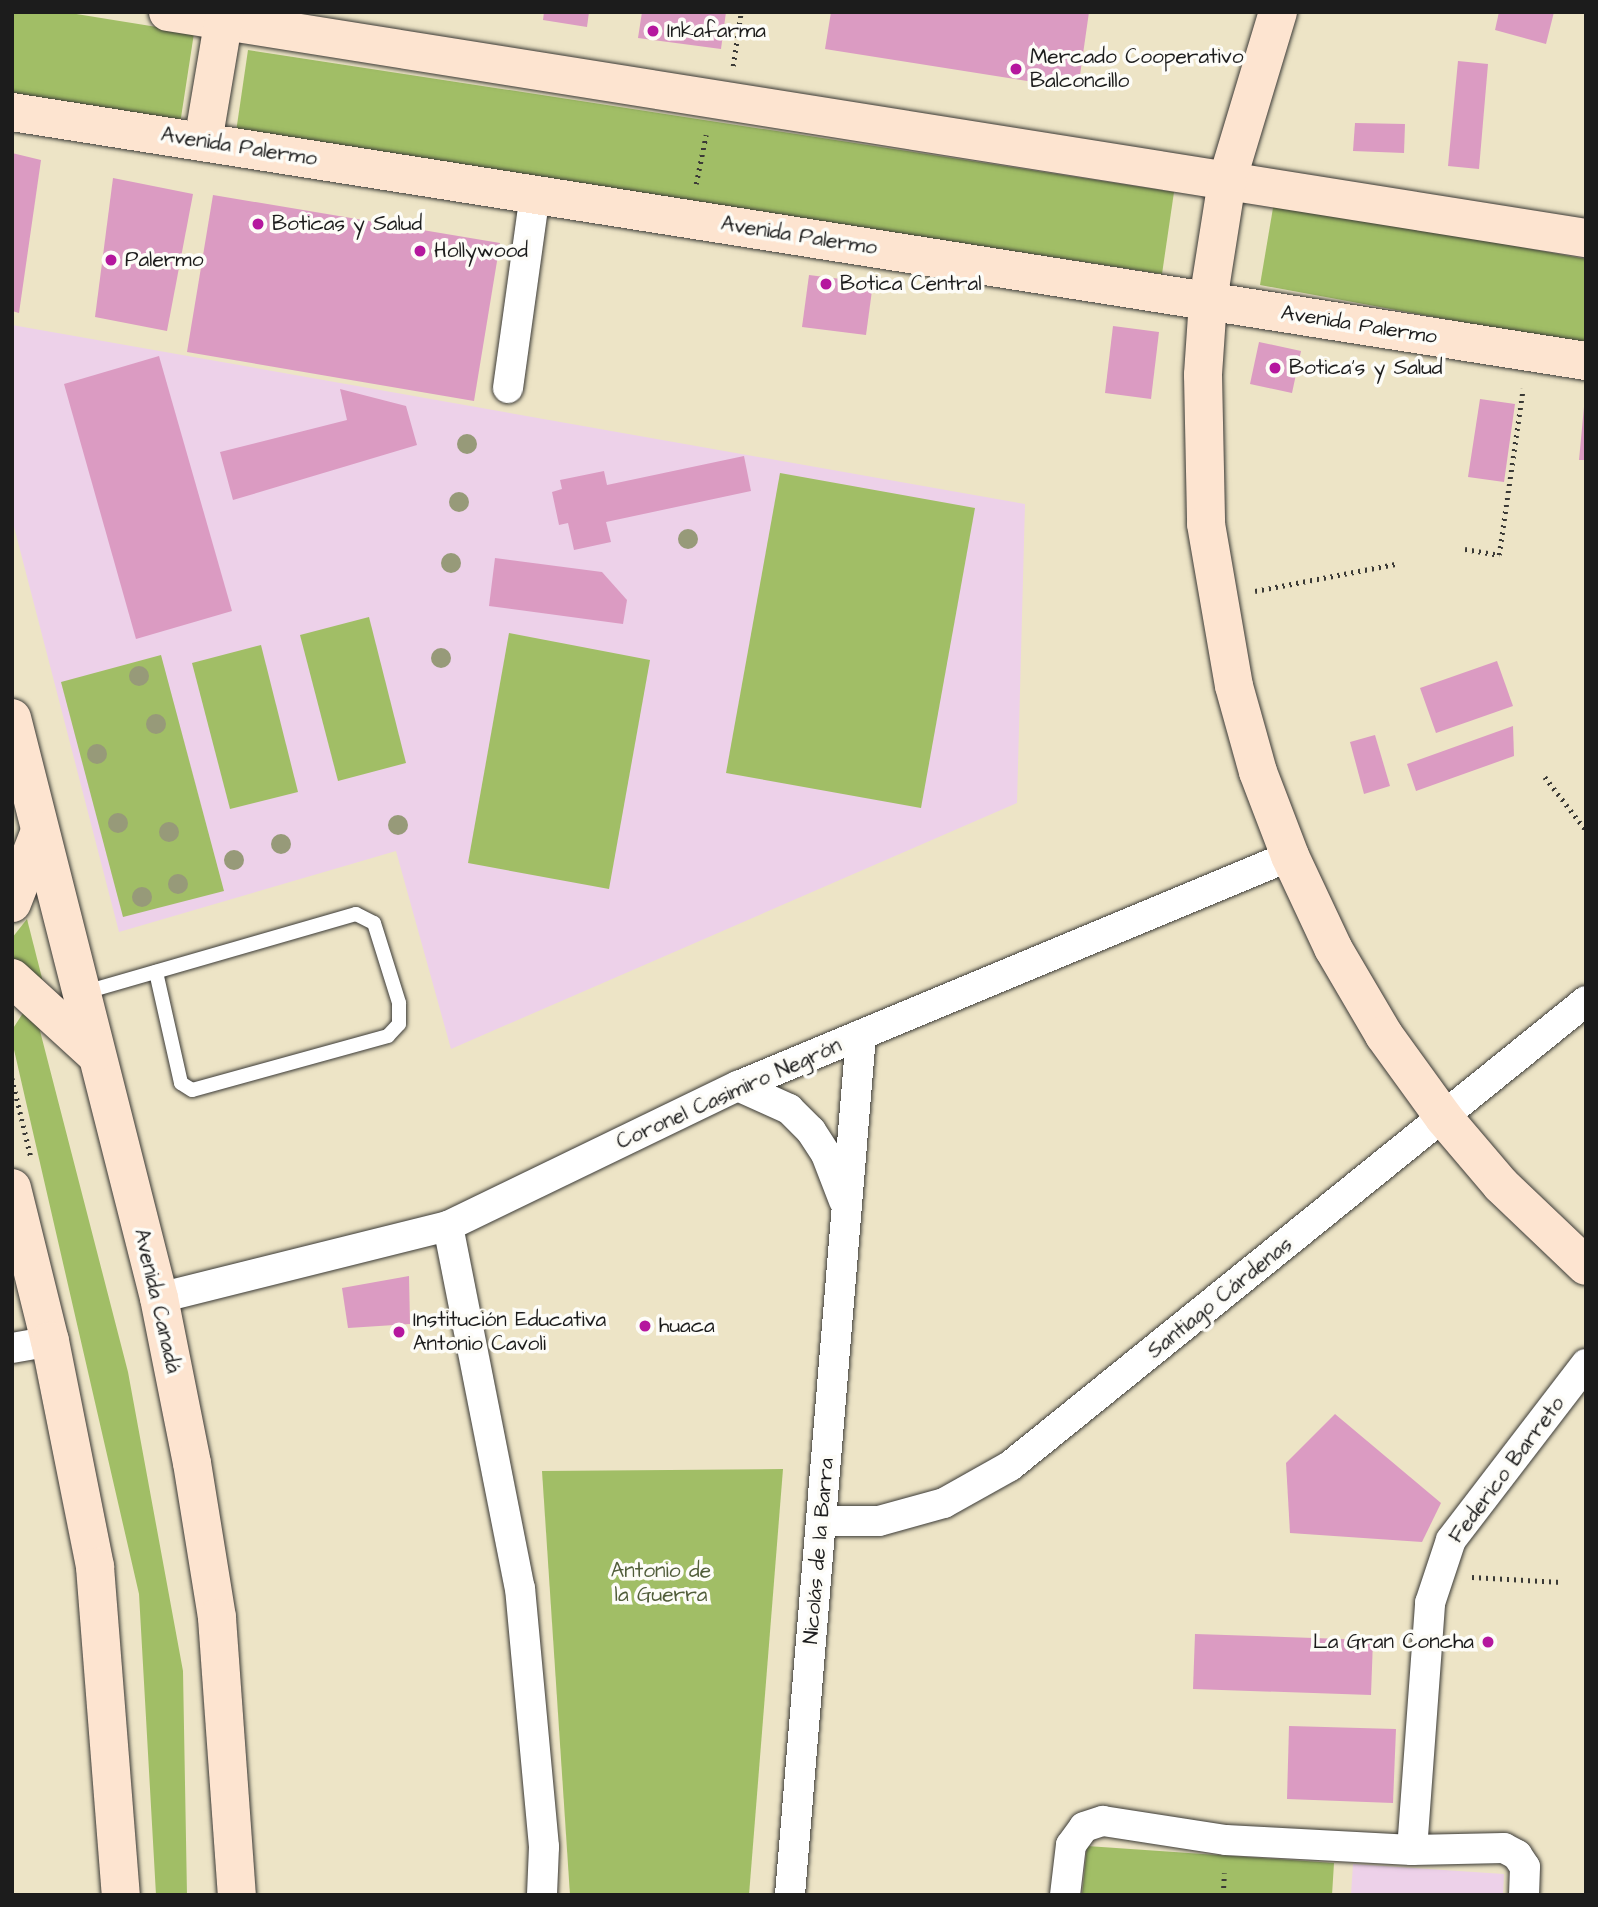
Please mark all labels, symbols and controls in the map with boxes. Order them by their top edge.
place label: Inkafarma [667,18,766,44]
marker: Inkafarma [645,23,661,39]
place label: Mercado Cooperativo Balconcillo [1030,44,1243,94]
marker: Mercado Cooperativo Balconcillo [1008,61,1024,77]
street label: Avenida Palermo [159,122,319,172]
place label: Boticas y Salud [272,211,422,237]
street label: Avenida Palermo [719,211,879,261]
marker: Boticas y Salud [250,216,266,232]
place label: Hollywood [434,238,528,264]
marker: Hollywood [412,243,428,259]
place label: Palermo [125,247,203,273]
marker: Palermo [103,252,119,268]
place label: Botica Central [840,271,982,297]
marker: Botica Central [818,276,834,292]
street label: Avenida Palermo [1279,300,1439,350]
place label: Botica's y Salud [1289,355,1443,381]
marker: Botica's y Salud [1267,360,1283,376]
street label: Coronel Casimiro Negrón [613,1033,845,1155]
street label: Avenida Canadá [128,1226,186,1376]
street label: Santiago Cárdenas [1142,1232,1298,1364]
place label: Institución Educativa Antonio Cavoli [413,1307,606,1357]
place label: huaca [659,1313,715,1339]
marker: huaca [637,1318,653,1334]
marker: Institución Educativa Antonio Cavoli [391,1324,407,1340]
street label: Federico Barreto [1444,1392,1570,1548]
street label: Nicolás de la Barra [798,1457,840,1645]
park label: Antonio de la Guerra [611,1558,711,1608]
place label: La Gran Concha [1313,1629,1474,1655]
marker: La Gran Concha [1480,1634,1496,1650]

